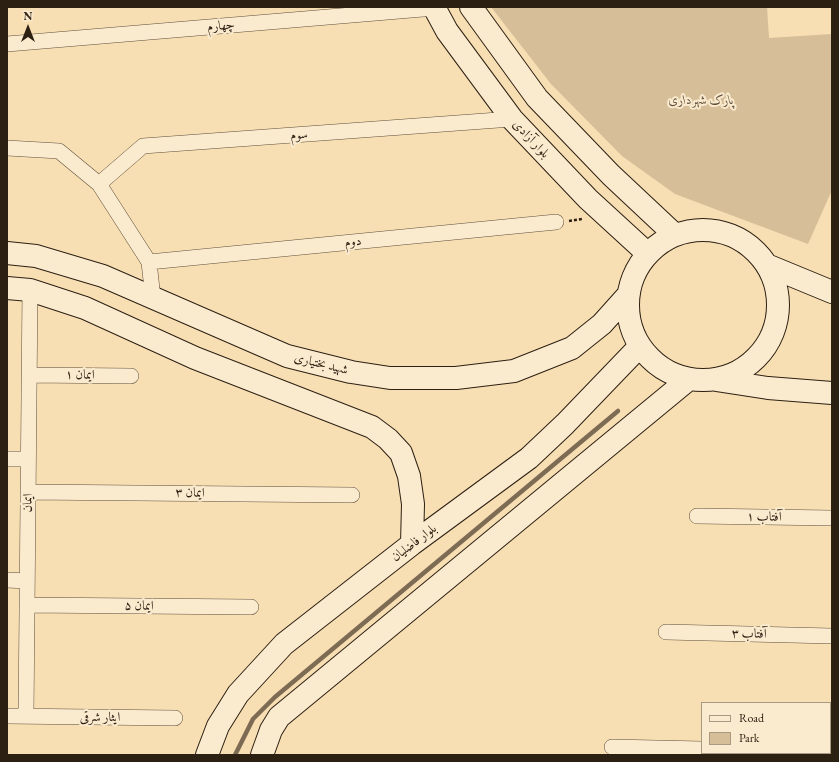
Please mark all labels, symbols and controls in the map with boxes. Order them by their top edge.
north arrow [8,8,48,48]
text: N [24,9,32,23]
street label: چهارم [207,17,235,35]
park label: پارک شهرداری [668,92,734,108]
street label: بلوار آزادی [509,116,553,162]
street label: سوم [290,127,308,143]
street label: دوم [344,233,362,251]
street label: شهید بختیاری [292,350,350,378]
street label: ایمان ۱ [65,367,95,383]
street label: ایمان ۳ [175,485,205,501]
street label: ایمان [20,493,36,513]
street label: آفتاب ۱ [746,509,782,525]
street label: بلوار فاضلیان [388,521,440,565]
street label: ایمان ۵ [124,598,154,614]
street label: آفتاب ۳ [731,626,767,642]
legend [701,702,831,754]
street label: ایثار شرقی [80,709,120,725]
text: Road [739,710,764,726]
text: Park [739,730,759,746]

